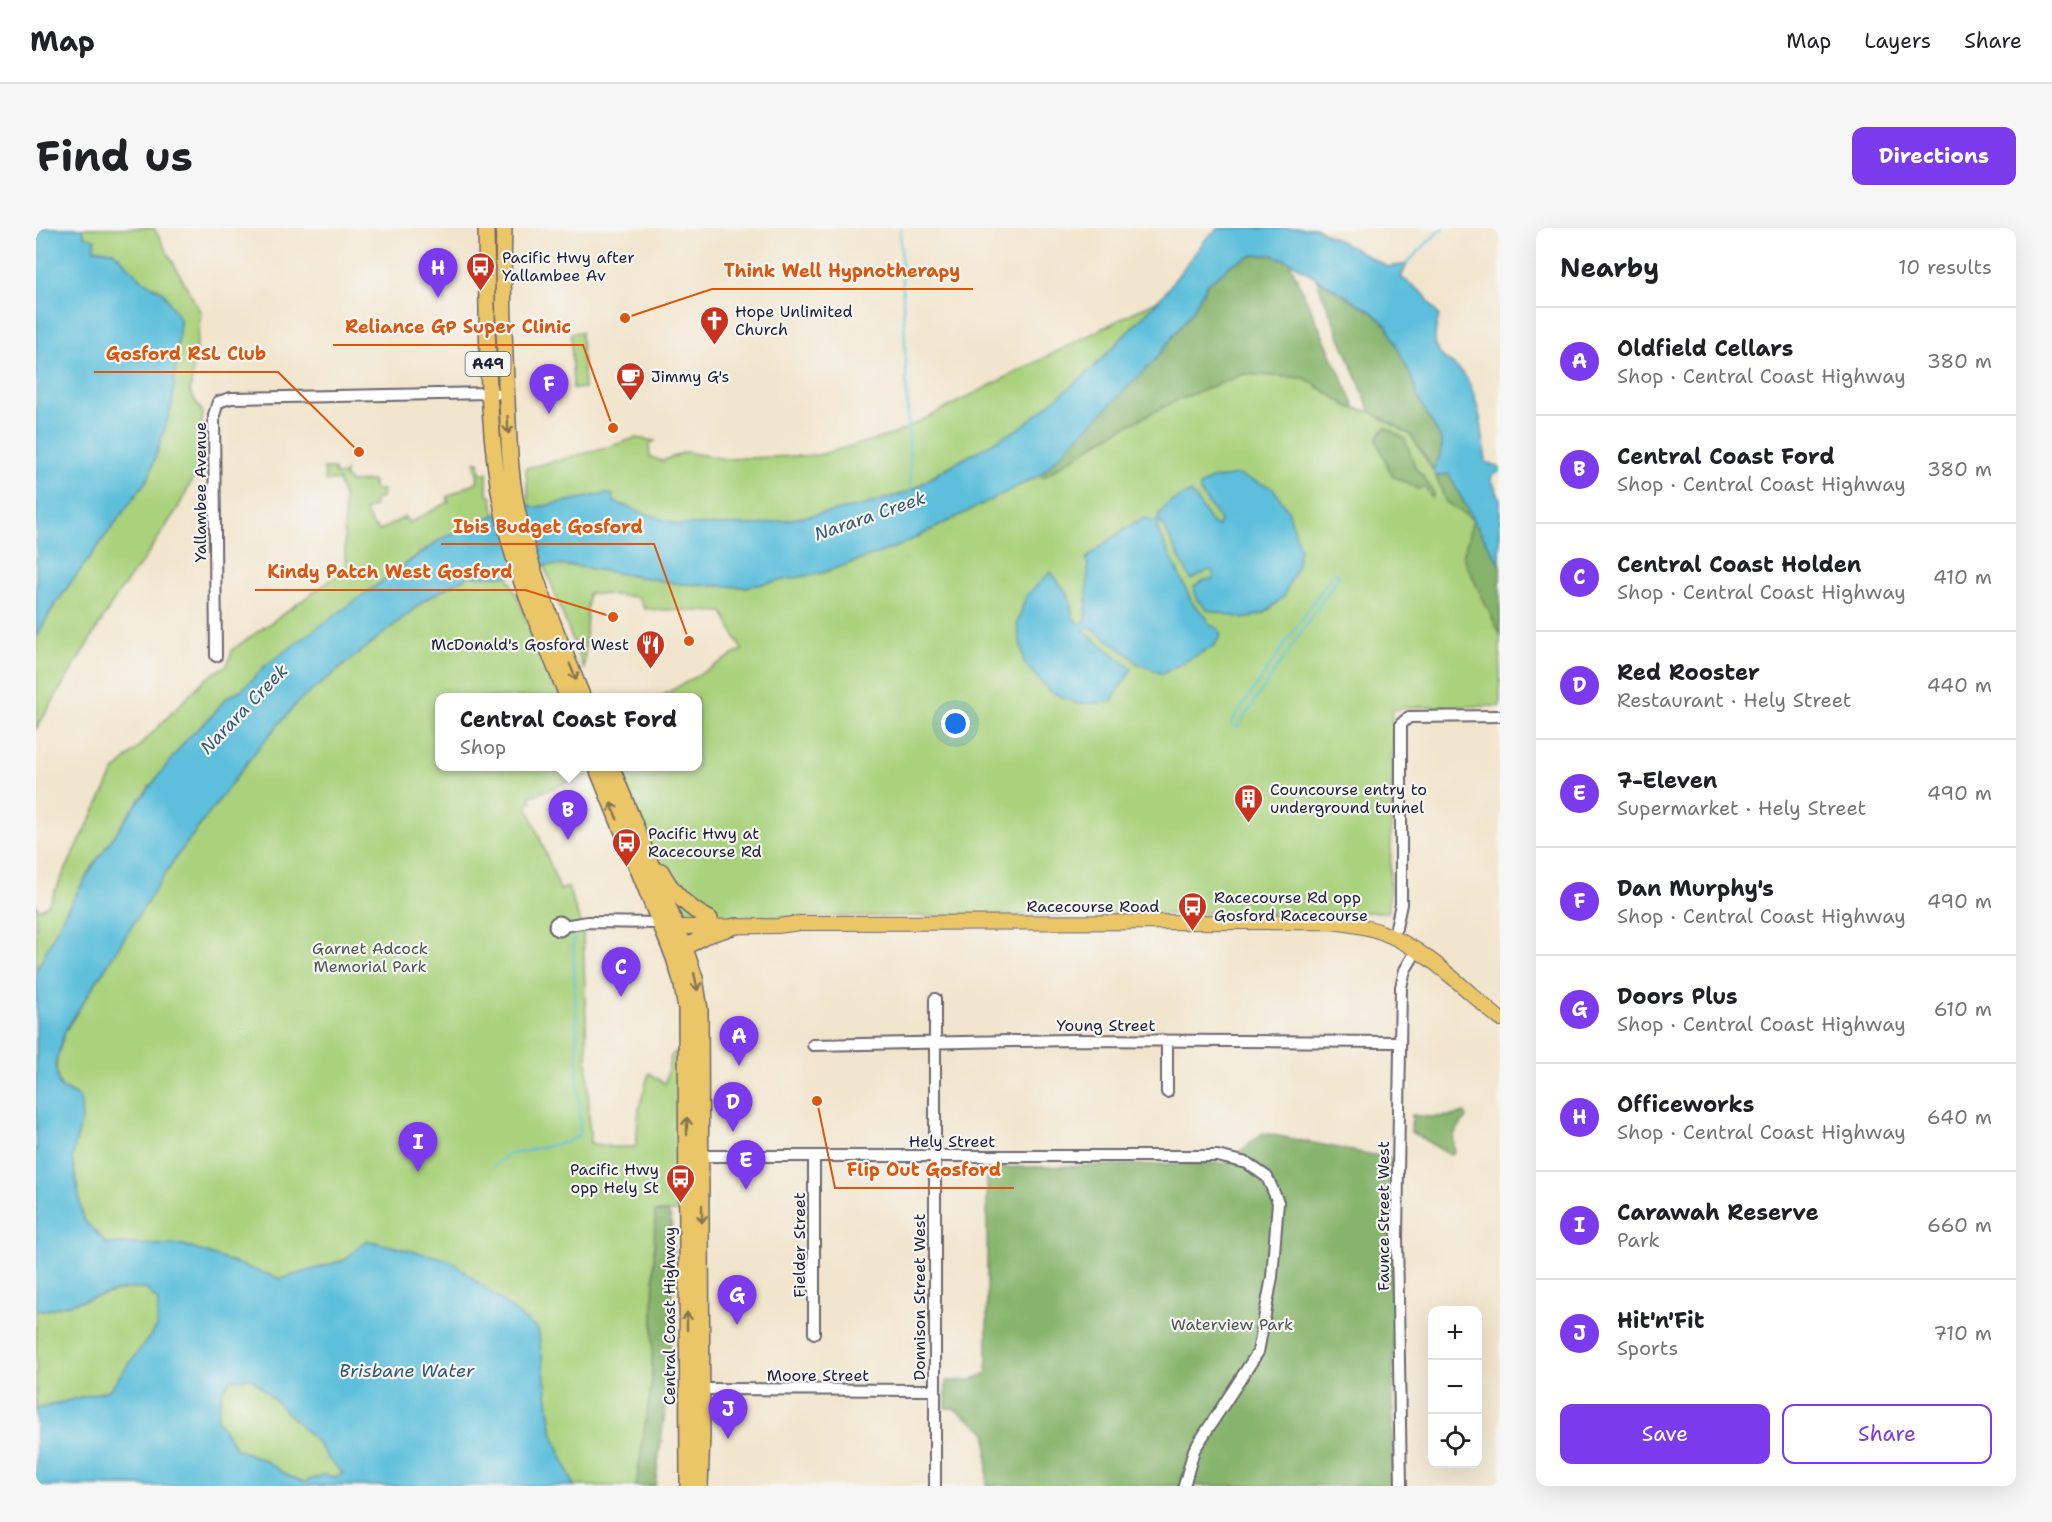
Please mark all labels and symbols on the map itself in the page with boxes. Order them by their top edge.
place label: Pacific Hwy after Yallambee Av [502,247,635,286]
pin: H [418,248,458,298]
bus stop icon: Pacific Hwy after Yallambee Av [465,250,497,292]
callout: Think Well Hypnotherapy [712,253,973,289]
text: Think Well Hypnotherapy [724,259,960,283]
place label: Hope Unlimited Church [735,301,853,340]
church icon: Hope Unlimited Church [698,304,730,346]
callout: Reliance GP Super Clinic [333,309,583,345]
text: Reliance GP Super Clinic [345,315,571,339]
callout: Gosford RSL Club [94,336,278,372]
text: Gosford RSL Club [106,342,266,366]
road number: A49 [466,352,510,376]
cafe icon: Jimmy G's [614,360,646,402]
pin: F [530,364,568,414]
place label: Jimmy G's [651,366,729,387]
one-way arrow [503,414,514,434]
street label: Yallambee Avenue [190,422,211,562]
water label: Narara Creek [811,485,930,546]
callout: Ibis Budget Gosford [441,508,654,544]
text: Ibis Budget Gosford [453,515,643,539]
callout: Kindy Patch West Gosford [255,554,525,590]
text: Kindy Patch West Gosford [267,560,513,584]
restaurant icon: McDonald's Gosford West [634,628,666,670]
place label: McDonald's Gosford West [431,634,629,655]
water label: Narara Creek [195,658,294,759]
one-way arrow [568,662,579,681]
your location [941,709,970,738]
place label: Councourse entry to underground tunnel [1270,779,1427,818]
building icon: Councourse entry to underground tunnel [1233,782,1265,824]
pin: B [548,790,588,840]
one-way arrow [608,802,619,821]
place label: Pacific Hwy at Racecourse Rd [648,823,762,862]
bus stop icon: Pacific Hwy at Racecourse Rd [611,826,643,868]
place label: Racecourse Rd opp Gosford Racecourse [1214,887,1368,926]
bus stop icon: Racecourse Rd opp Gosford Racecourse [1177,890,1209,932]
street label: Racecourse Road [1026,896,1160,917]
park label: Garnet Adcock Memorial Park [312,938,428,977]
pin: C [602,948,640,997]
one-way arrow [690,972,702,991]
street label: Young Street [1057,1015,1155,1036]
pin: A [720,1016,758,1066]
pin: D [714,1082,752,1132]
one-way arrow [681,1116,693,1136]
pin: I [398,1122,437,1172]
street label: Hely Street [909,1131,995,1152]
pin: E [726,1140,766,1190]
street label: Faunce Street West [1373,1141,1394,1291]
callout: Flip Out Gosford [835,1152,1014,1188]
text: Flip Out Gosford [847,1158,1001,1182]
place label: Pacific Hwy opp Hely St [570,1159,659,1198]
bus stop icon: Pacific Hwy opp Hely St [664,1162,696,1204]
street label: Fielder Street [789,1192,810,1298]
one-way arrow [696,1204,708,1224]
street label: Donnison Street West [909,1214,930,1381]
street label: Central Coast Highway [659,1227,680,1405]
pin: G [718,1276,756,1325]
one-way arrow [681,1311,693,1331]
park label: Waterview Park [1171,1314,1293,1335]
water label: Brisbane Water [339,1359,475,1383]
street label: Moore Street [767,1365,869,1386]
pin: J [708,1390,748,1439]

